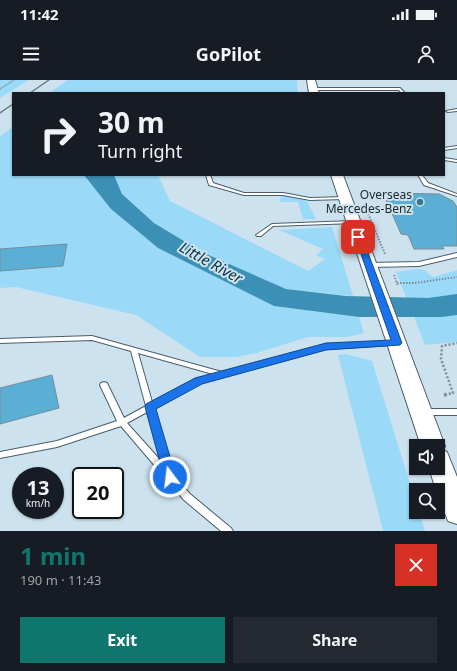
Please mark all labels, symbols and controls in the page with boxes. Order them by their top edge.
text: 11:42 [20,4,59,24]
text: GoPilot [196,42,261,66]
icon: menu [20,43,42,65]
icon: person [415,43,437,65]
text: 30 m [98,103,165,141]
icon: right [32,108,84,160]
text: Turn right [98,139,182,163]
place label: Overseas Mercedes-Benz [326,186,412,217]
marker: Overseas Mercedes-Benz [415,197,425,207]
pin [341,220,375,254]
icon: arrive [347,226,369,248]
water label: Little River [176,237,247,288]
map controls [409,439,445,519]
button: sound [409,439,445,475]
position arrow [149,456,191,498]
speed limit sign: 20 [72,467,124,519]
text: 13 [27,474,49,501]
button: search [409,483,445,519]
text: km/h [26,496,50,510]
text: 1 min [20,539,86,572]
button: close [395,544,437,586]
text: 190 m · 11:43 [20,571,101,589]
button: Exit [20,617,225,663]
button: Share [233,617,437,663]

